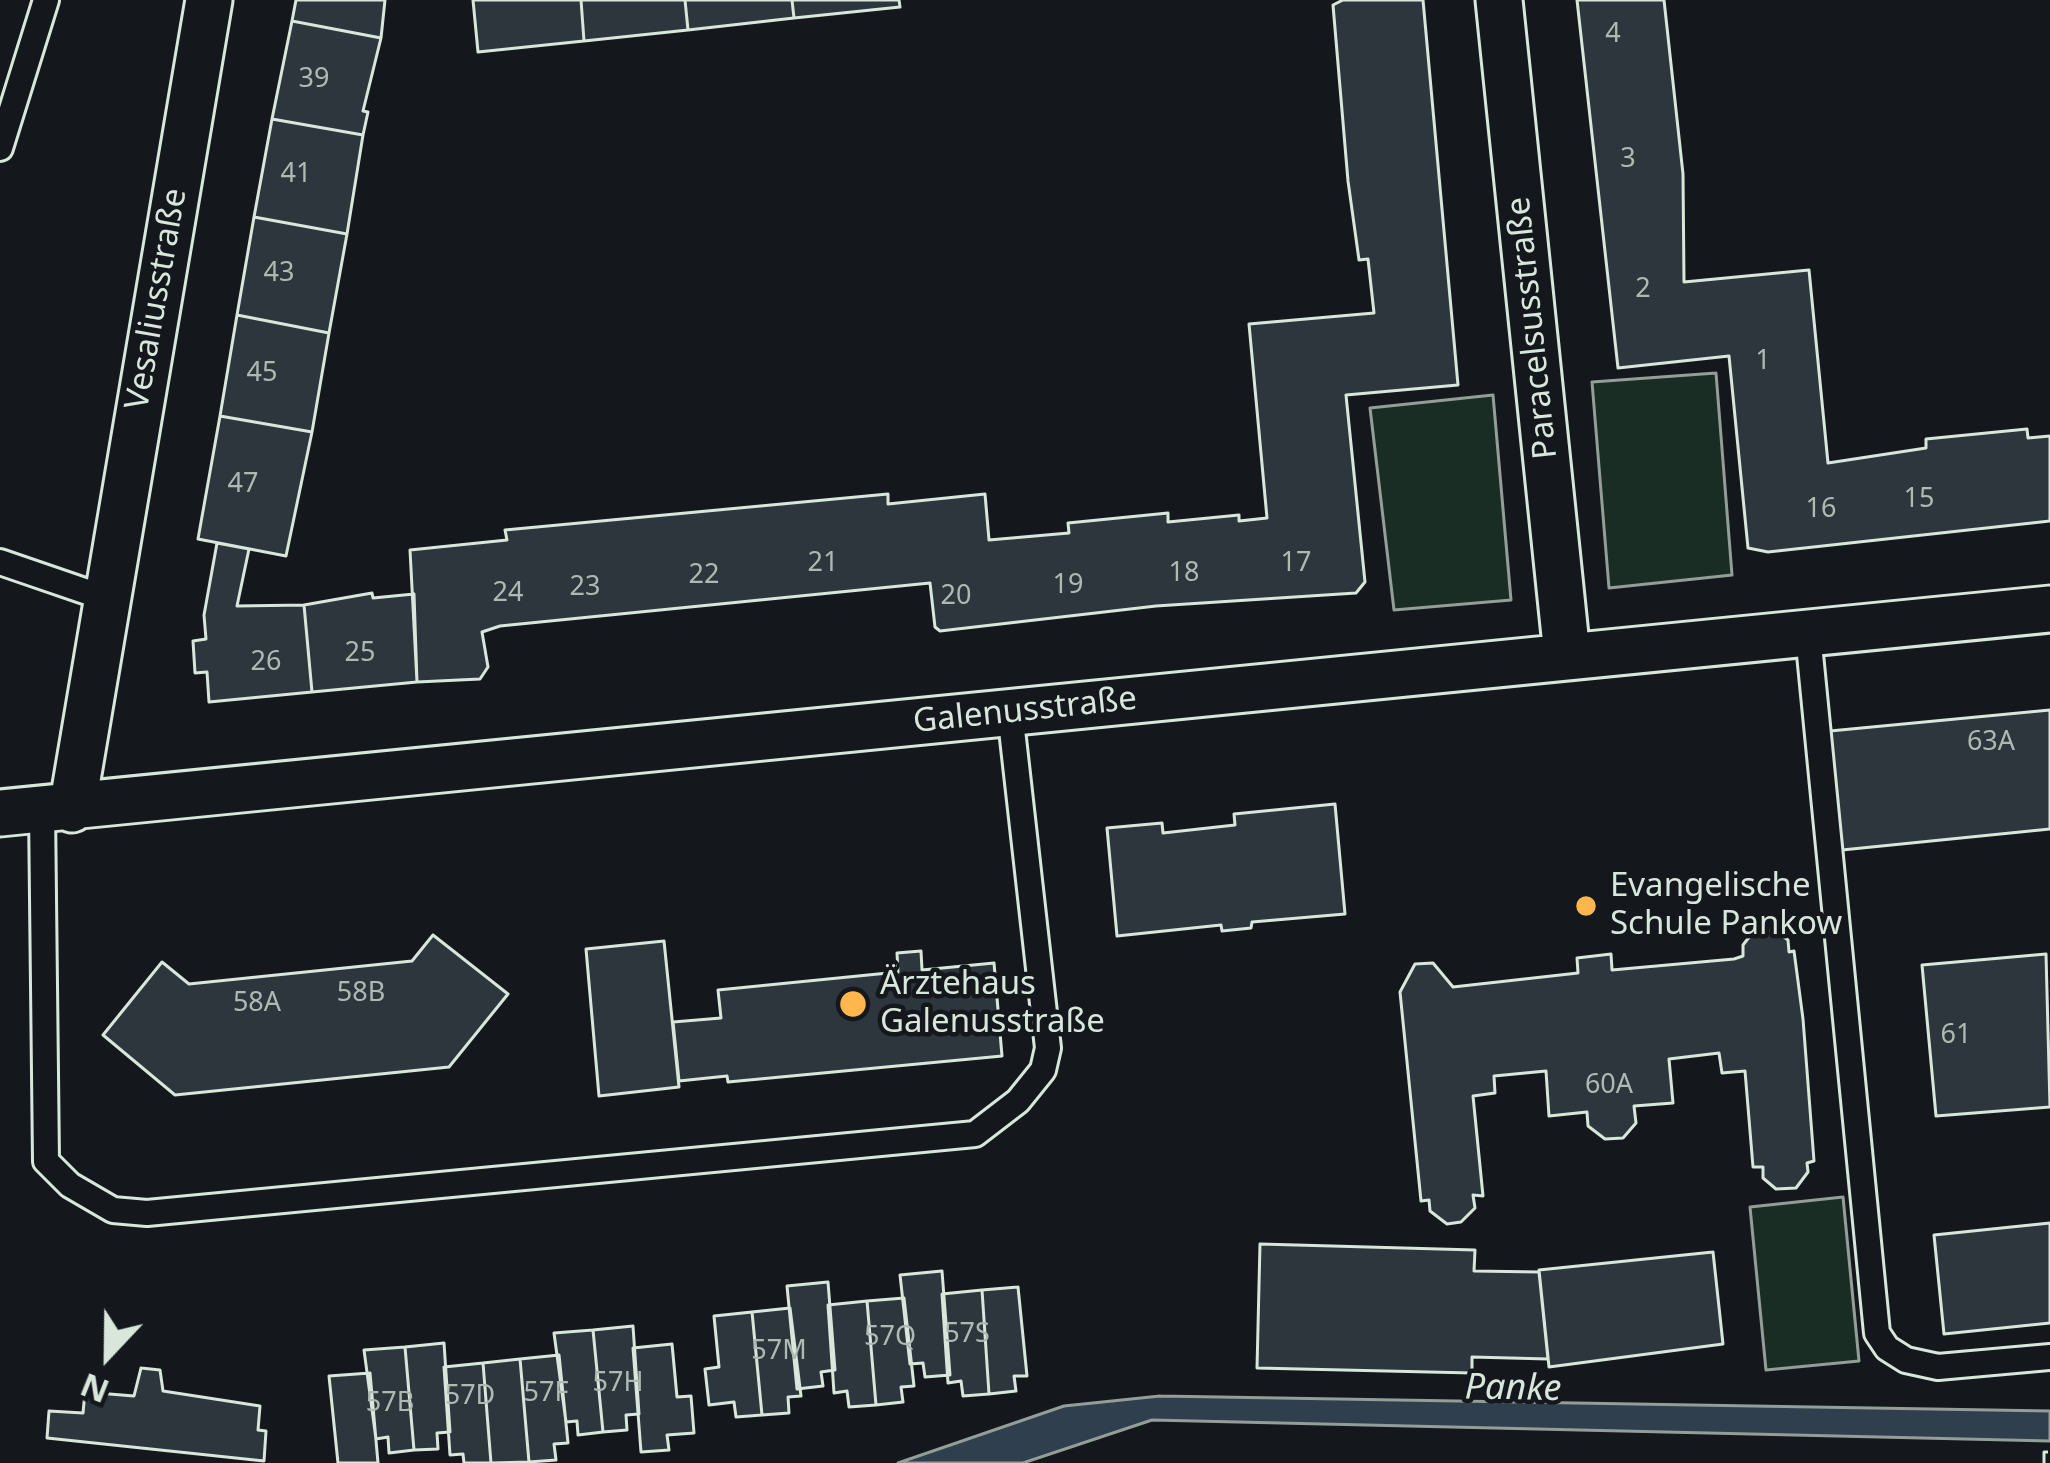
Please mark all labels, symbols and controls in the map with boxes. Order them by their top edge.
house number: 4 [1605,18,1621,50]
house number: 39 [299,63,329,95]
house number: 3 [1620,143,1636,175]
house number: 41 [281,158,311,190]
street label: Vesaliusstraße [118,185,196,413]
street label: Paracelsusstraße [1500,195,1566,461]
house number: 43 [264,257,294,289]
house number: 2 [1635,273,1651,305]
house number: 1 [1755,345,1771,377]
house number: 45 [247,357,277,389]
house number: 47 [228,468,258,500]
house number: 15 [1904,483,1934,515]
house number: 16 [1806,493,1836,525]
house number: 21 [808,547,838,579]
house number: 17 [1281,547,1311,579]
house number: 18 [1169,557,1199,589]
house number: 22 [689,559,719,591]
house number: 19 [1053,569,1083,601]
house number: 23 [570,571,600,603]
house number: 24 [493,577,523,609]
house number: 20 [941,580,971,612]
house number: 25 [345,637,375,669]
house number: 26 [251,646,281,678]
street label: Galenusstraße [911,680,1139,742]
house number: 63A [1967,726,2015,758]
place label: Evangelische Schule Pankow [1610,867,1842,945]
marker: Evangelische Schule Pankow [1573,893,1599,919]
place label: Ärztehaus Galenusstraße [880,965,1105,1043]
house number: 58B [337,977,385,1009]
house number: 58A [233,987,281,1019]
marker: Ärztehaus Galenusstraße [837,988,869,1020]
house number: 61 [1941,1019,1971,1051]
house number: 60A [1585,1069,1633,1101]
north arrow [48,1295,168,1415]
house number: 57S [944,1318,990,1350]
house number: 57Q [864,1321,916,1353]
house number: 57M [751,1335,807,1367]
text: N [73,1363,115,1415]
house number: 57H [593,1367,643,1399]
water label: Panke [1464,1367,1562,1411]
house number: 57F [524,1377,568,1409]
house number: 57D [445,1380,495,1412]
house number: 57B [366,1387,414,1419]

